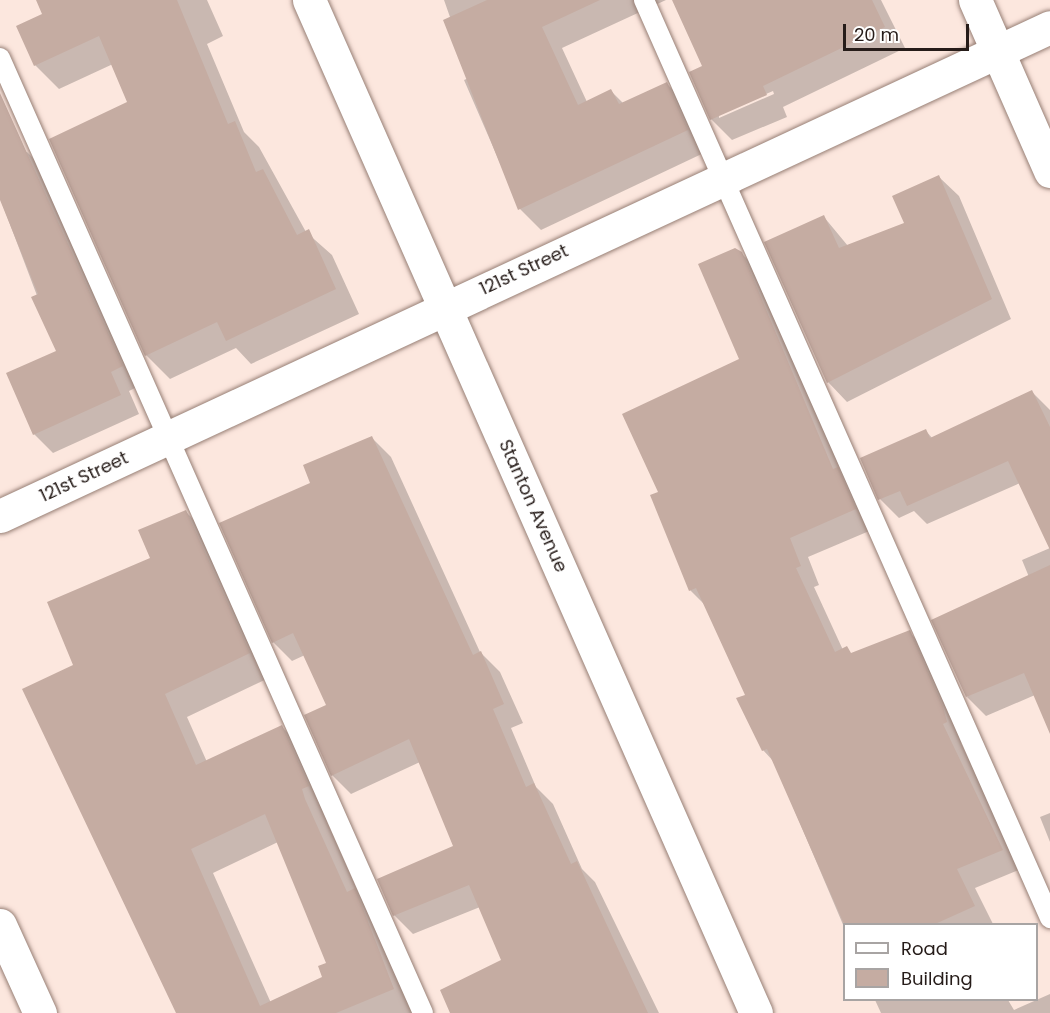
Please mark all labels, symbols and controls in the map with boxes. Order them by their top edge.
scale bar [846,12,972,50]
text: 20 m [854,22,899,47]
street label: 121st Street [476,240,572,300]
street label: Stanton Avenue [494,436,572,576]
street label: 121st Street [36,447,132,507]
legend [843,923,1038,1001]
text: Road [901,936,948,961]
text: Building [901,966,973,991]

